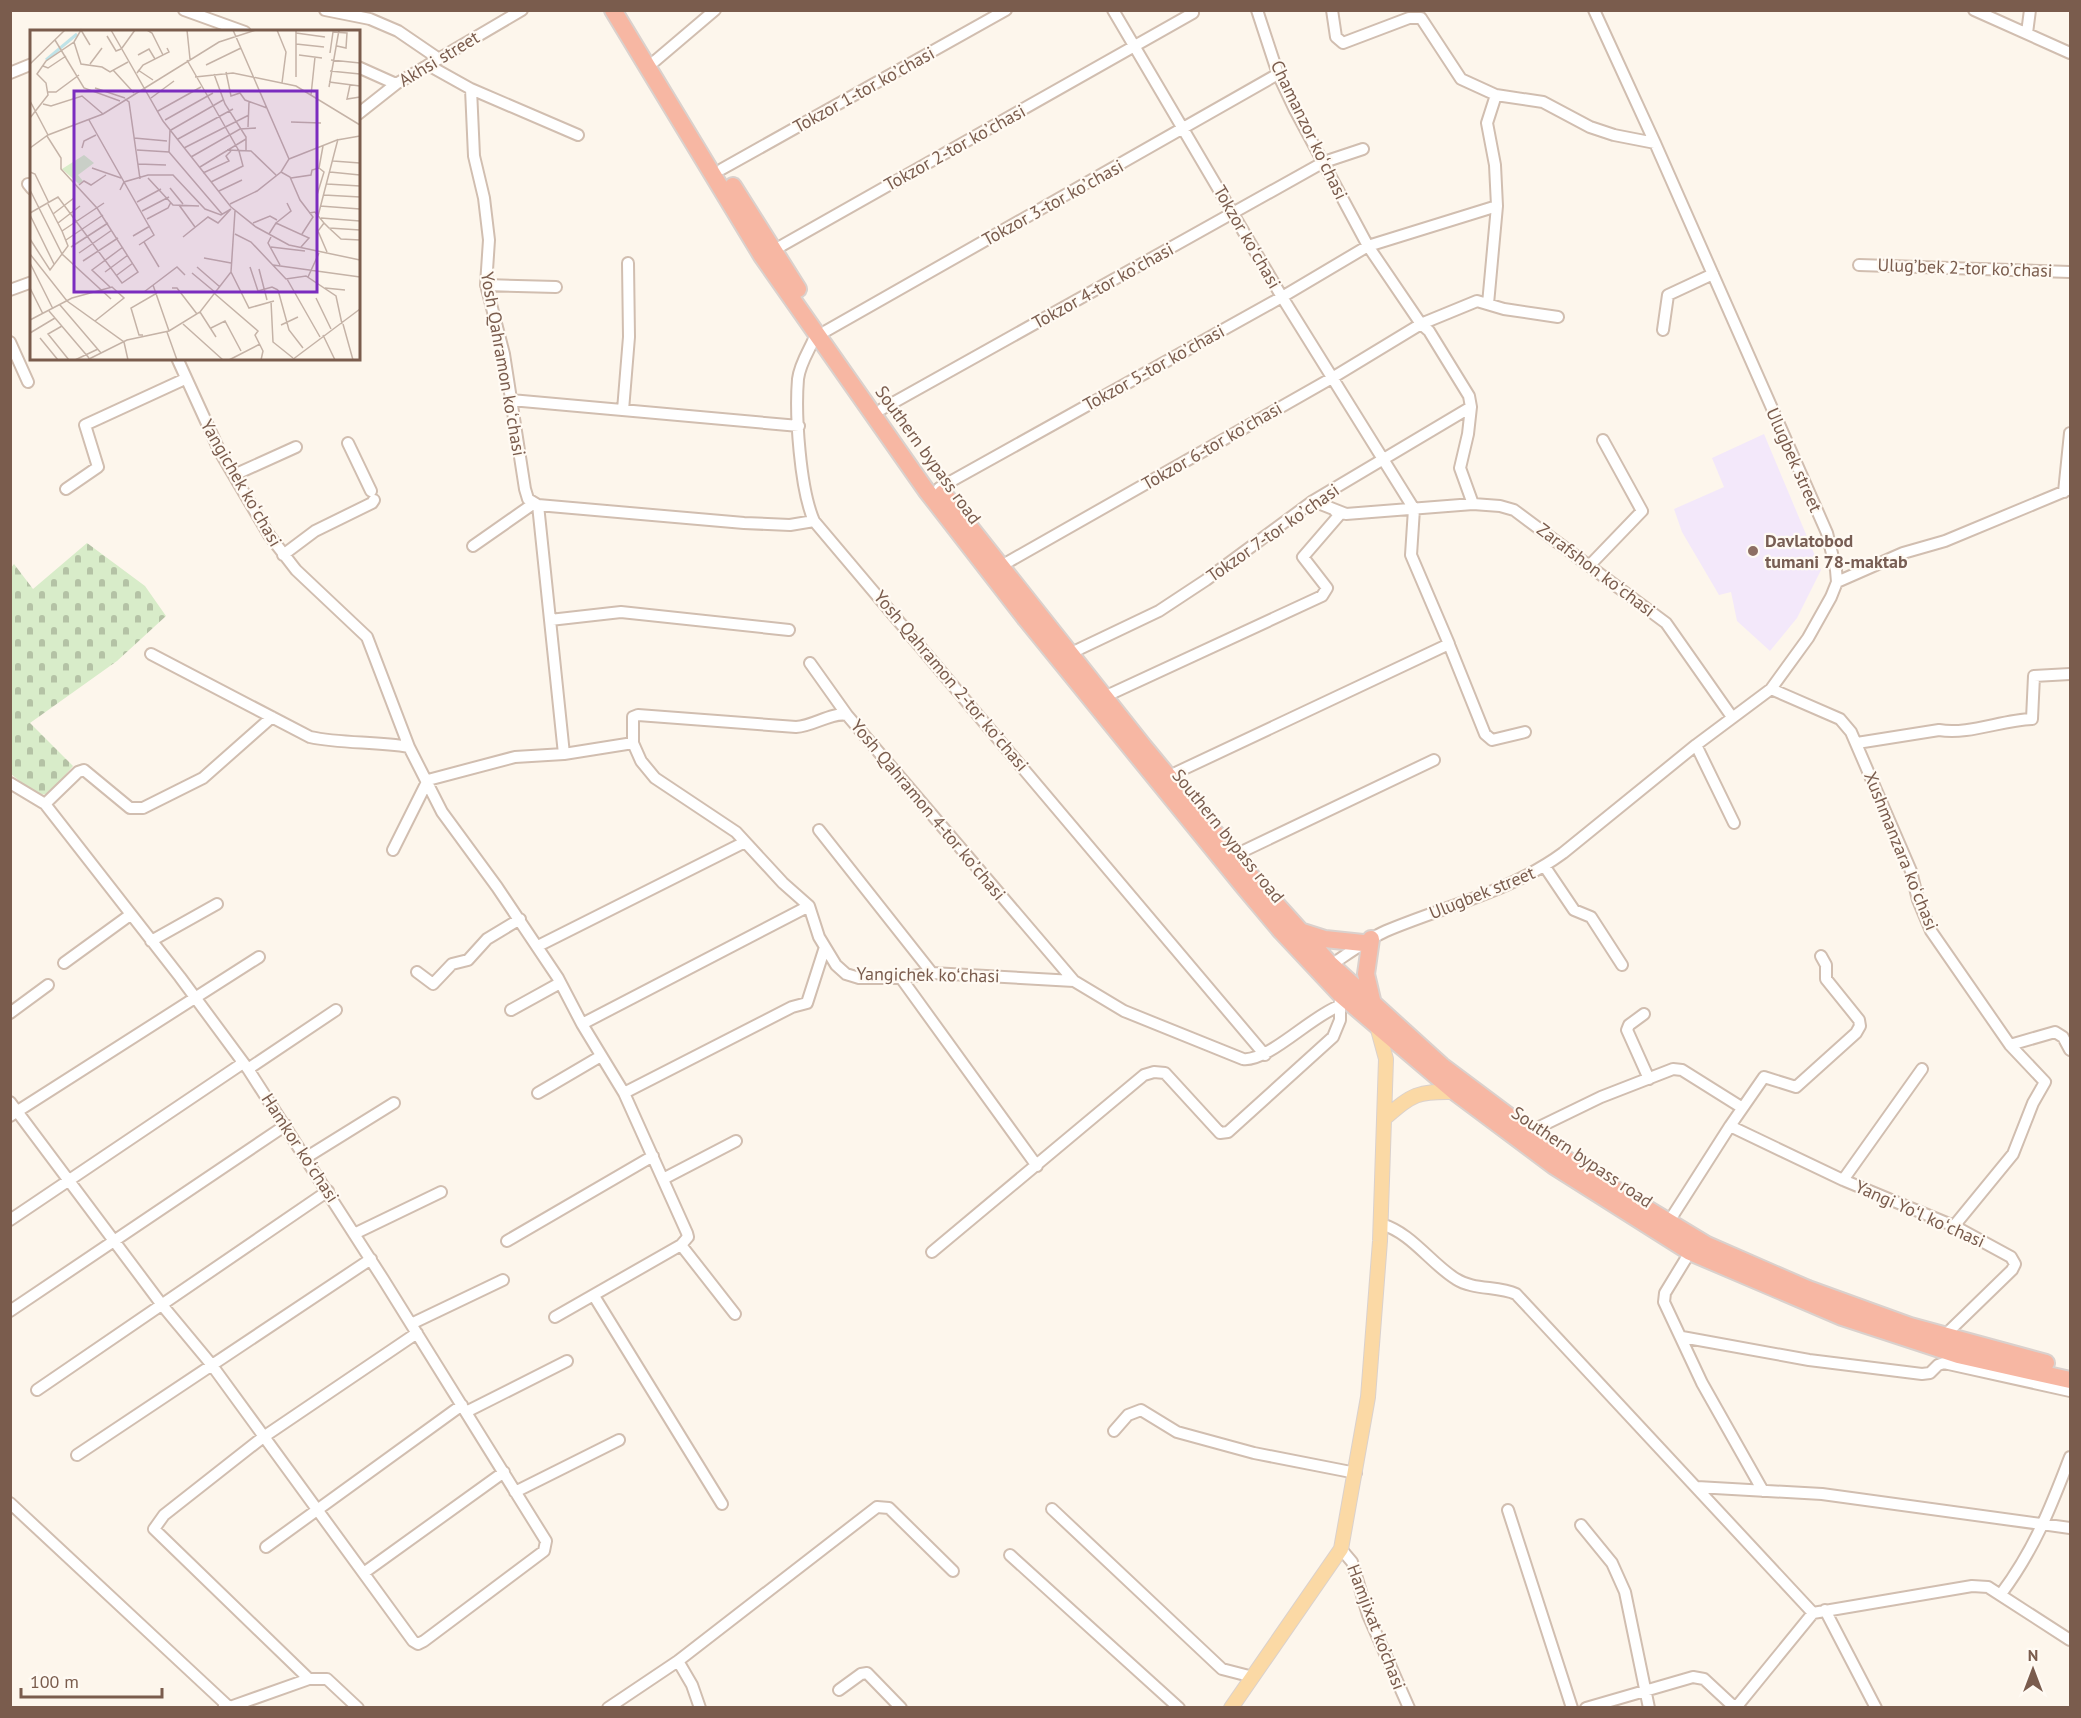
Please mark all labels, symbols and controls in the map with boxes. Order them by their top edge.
street label: Akhsi street [394,25,483,92]
inset map [30,30,360,360]
street label: Tokzor 1-tor koʼchasi [789,41,938,138]
street label: Chamanzor koʻchasi [1266,56,1353,203]
street label: Tokzor 2-tor koʼchasi [880,99,1029,196]
street label: Tokzor 3-tor koʼchasi [978,154,1127,251]
street label: Tokzor koʻchasi [1209,181,1286,293]
street label: Tokzor 4-tor koʼchasi [1028,237,1177,334]
street label: Ulugʼbek 2-tor koʼchasi [1877,253,2053,282]
street label: Yosh Qahramon koʻchasi [476,270,531,458]
street label: Tokzor 5-tor koʼchasi [1079,319,1228,416]
street label: Southern bypass road [870,381,986,528]
street label: Tokzor 6-tor koʼchasi [1138,396,1286,495]
street label: Ulugbek street [1761,404,1828,516]
street label: Yangichek koʻchasi [196,415,287,551]
street label: Tokzor 7-tor koʼchasi [1202,478,1344,587]
street label: Zarafshon koʻchasi [1533,518,1660,622]
place label: Davlatobod tumani 78-maktab [1765,529,1908,573]
marker: Davlatobod tumani 78-maktab [1746,544,1760,558]
street label: Yosh Qahramon 2-tor koʼchasi [869,586,1034,776]
street label: Yosh Qahramon 4-tor koʼchasi [846,715,1011,905]
street label: Southern bypass road [1167,764,1289,907]
street label: Xushmanzara koʻchasi [1859,768,1944,934]
street label: Ulugbek street [1426,861,1538,924]
street label: Yangichek koʻchasi [856,962,1000,987]
street label: Hamkor koʻchasi [256,1089,344,1207]
street label: Southern bypass road [1507,1101,1657,1212]
street label: Yangi Yoʻl koʻchasi [1852,1175,1989,1252]
street label: Hamjixat ko’chasi [1342,1561,1411,1693]
north arrow [2003,1640,2063,1700]
text: N [2028,1645,2038,1665]
scale bar [21,1661,162,1699]
text: 100 m [30,1670,79,1693]

